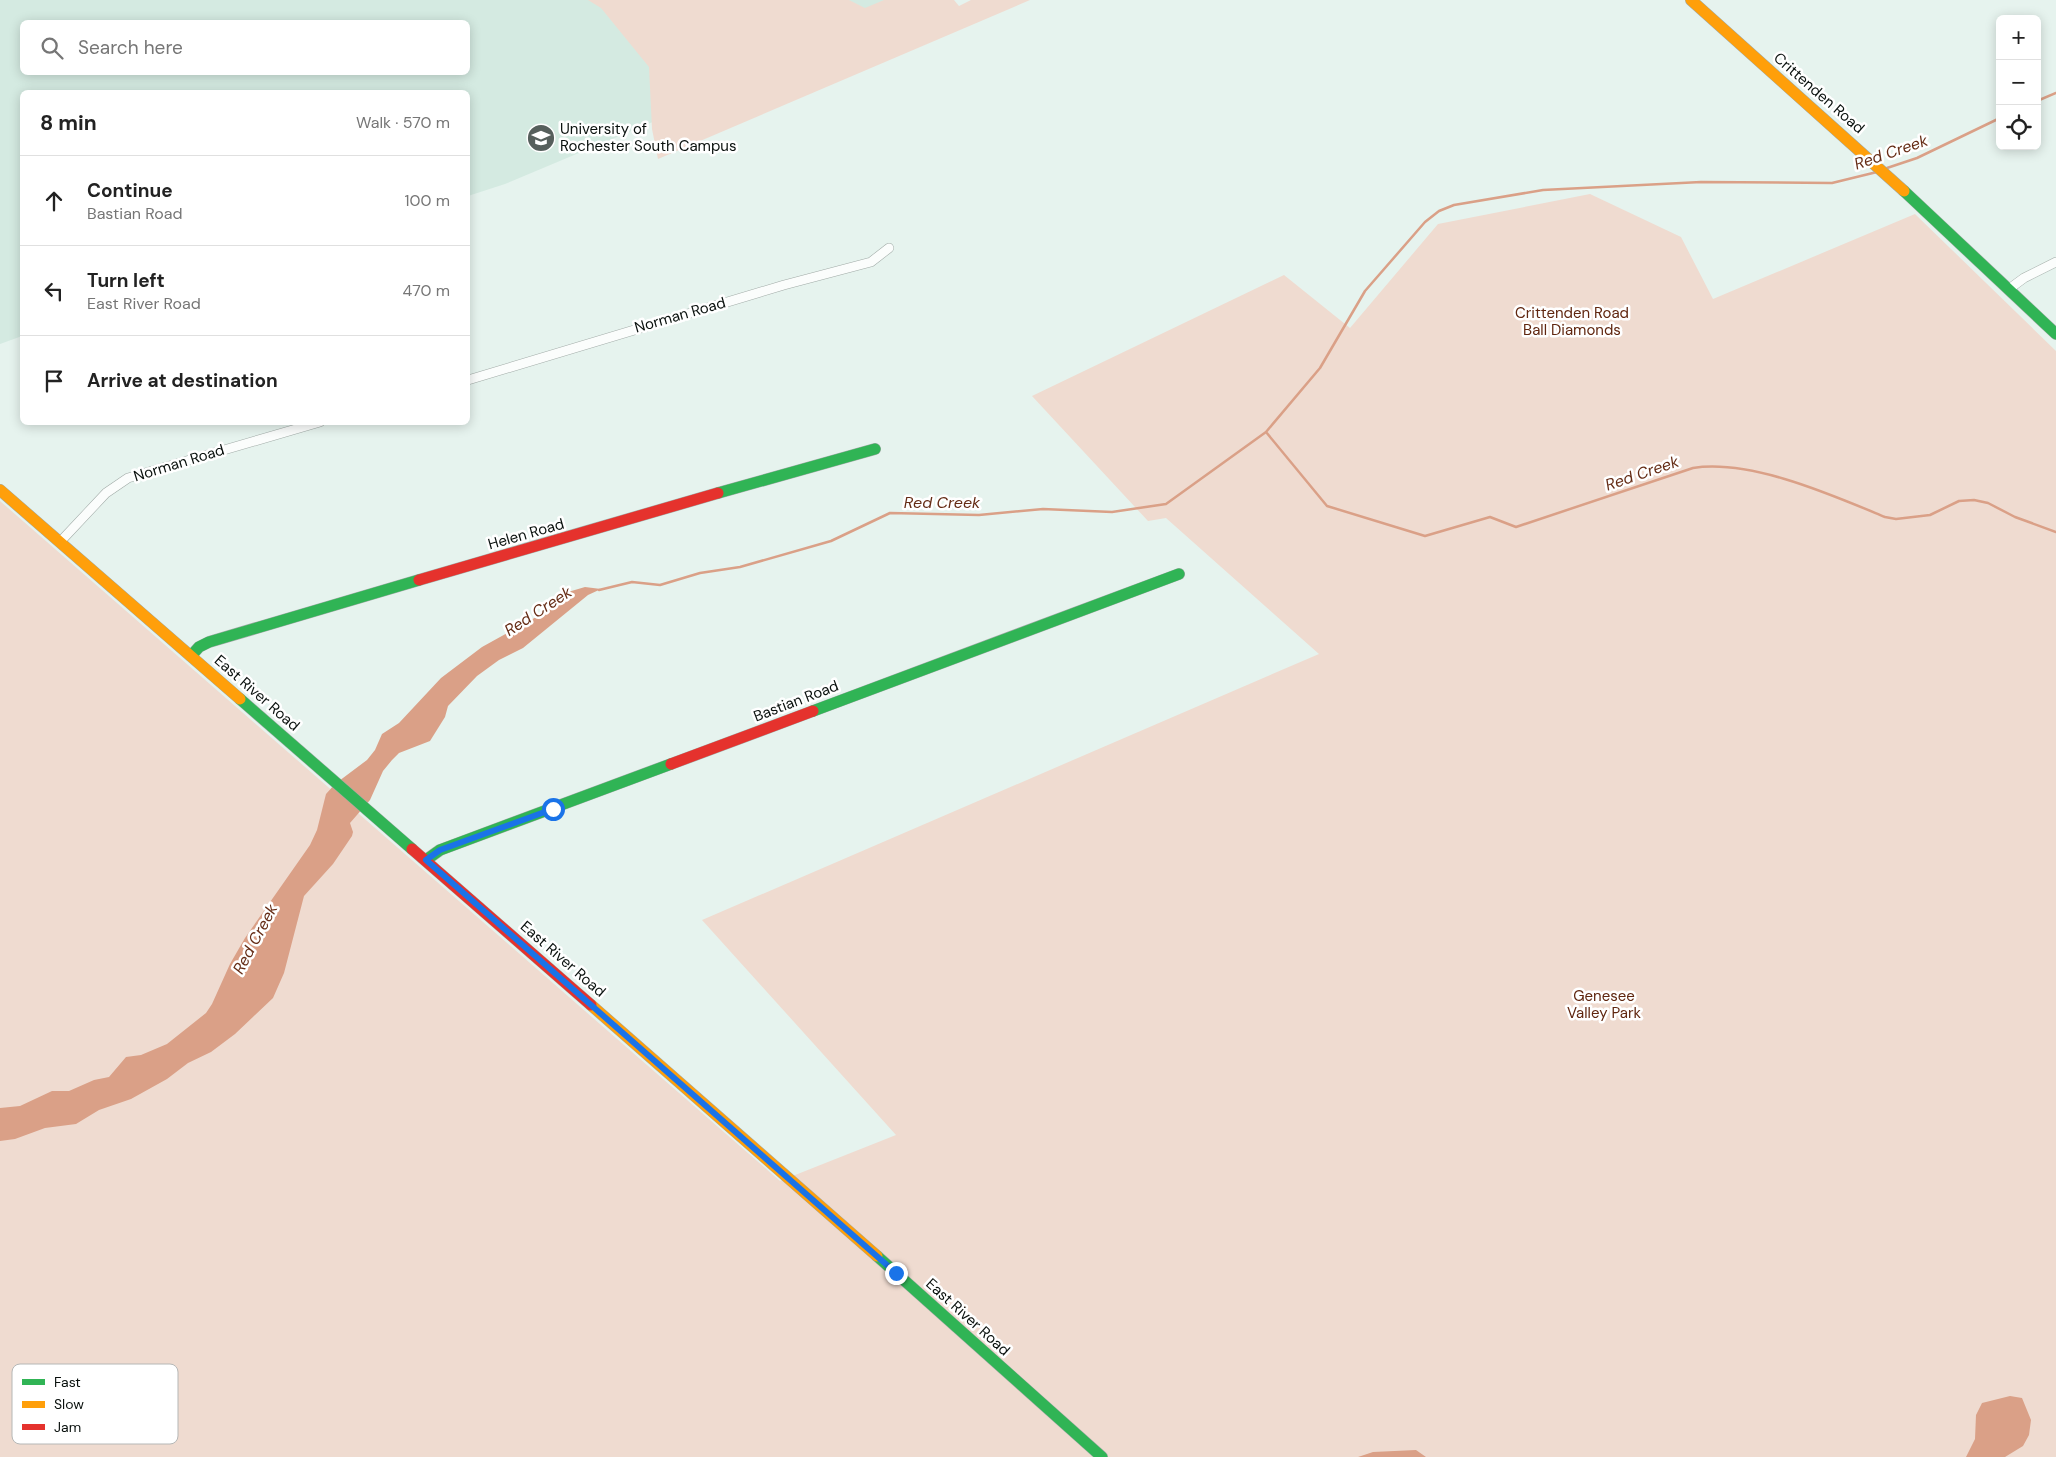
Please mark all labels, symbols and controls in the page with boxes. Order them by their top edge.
map controls [1996,15,2041,150]
button: + [1996,15,2041,60]
search box [20,20,470,75]
icon: search [38,34,66,62]
text: Search here [78,35,183,60]
street label: Crittenden Road [1769,48,1869,138]
button: − [1996,60,2041,105]
button: locate [1996,105,2041,150]
text: 8 min [40,109,97,137]
text: Walk · 570 m [356,112,450,133]
place label: University of Rochester South Campus [560,119,737,156]
school or university icon: University of Rochester South Campus [526,123,556,153]
water label: Red Creek [1851,129,1931,174]
text: Continue [87,178,173,203]
icon: ahead [40,187,68,215]
text: 100 m [405,190,450,211]
text: Bastian Road [87,203,183,224]
text: Turn left [87,268,165,293]
icon: left [40,277,68,305]
text: 470 m [403,280,450,301]
street label: Norman Road [632,292,728,338]
text: East River Road [87,293,201,314]
park label: Crittenden Road Ball Diamonds [1515,303,1629,340]
icon: arrive [40,367,68,395]
text: Arrive at destination [87,368,278,393]
street label: Norman Road [131,440,227,486]
water label: Red Creek [1602,450,1682,495]
water label: Red Creek [904,492,981,513]
street label: Helen Road [486,514,566,554]
water label: Red Creek [500,581,576,641]
street label: East River Road [210,650,304,736]
street label: Bastian Road [751,676,841,726]
route start [542,798,565,821]
water label: Red Creek [228,900,283,978]
street label: East River Road [516,916,610,1002]
park label: Genesee Valley Park [1567,986,1642,1023]
route end [885,1262,908,1285]
street label: East River Road [922,1274,1014,1360]
legend [12,1364,178,1444]
text: Fast [54,1373,81,1391]
text: Slow [54,1395,84,1413]
text: Jam [54,1418,81,1436]

